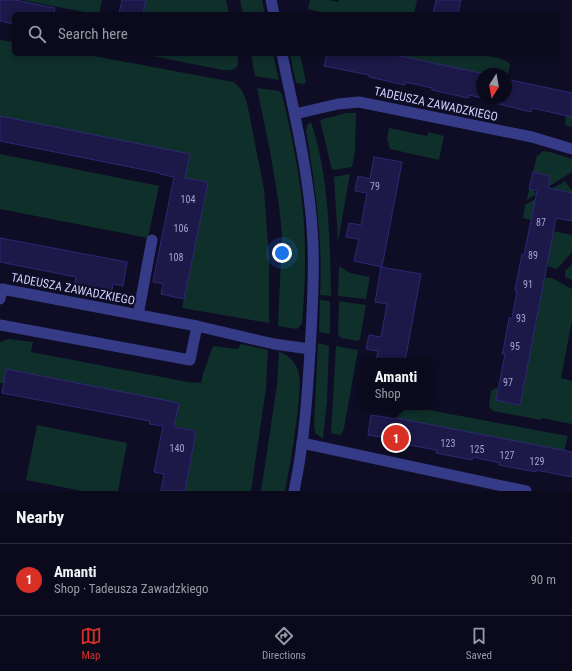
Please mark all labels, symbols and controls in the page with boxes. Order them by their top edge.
search box [12,12,560,56]
icon: search [26,23,48,45]
text: Search here [58,25,128,43]
north arrow [476,68,512,104]
street label: TADEUSZA ZAWADZKIEGO [373,84,499,124]
house number: 79 [370,181,380,192]
house number: 104 [181,194,195,205]
house number: 87 [536,217,546,228]
house number: 106 [174,223,188,234]
your location [272,243,292,263]
house number: 89 [528,250,538,261]
house number: 108 [169,252,183,263]
street label: TADEUSZA ZAWADZKIEGO [10,270,136,308]
house number: 91 [523,279,533,290]
house number: 93 [516,313,526,324]
house number: 95 [510,341,520,352]
popup [360,358,432,410]
text: Amanti [375,368,417,386]
house number: 97 [503,377,513,388]
text: Shop [375,386,401,401]
pin: 1 [383,423,409,453]
house number: 123 [441,438,455,449]
house number: 140 [170,443,184,454]
house number: 125 [470,444,484,455]
house number: 127 [500,450,514,461]
house number: 129 [530,456,544,467]
text: Nearby [16,507,64,527]
text: Amanti [54,563,97,581]
text: 1 [26,572,32,587]
text: 90 m [530,572,556,587]
text: Shop · Tadeusza Zawadzkiego [54,581,209,596]
tab: Map [80,625,102,662]
tab: Directions [262,625,306,662]
tab: Saved [466,625,492,662]

